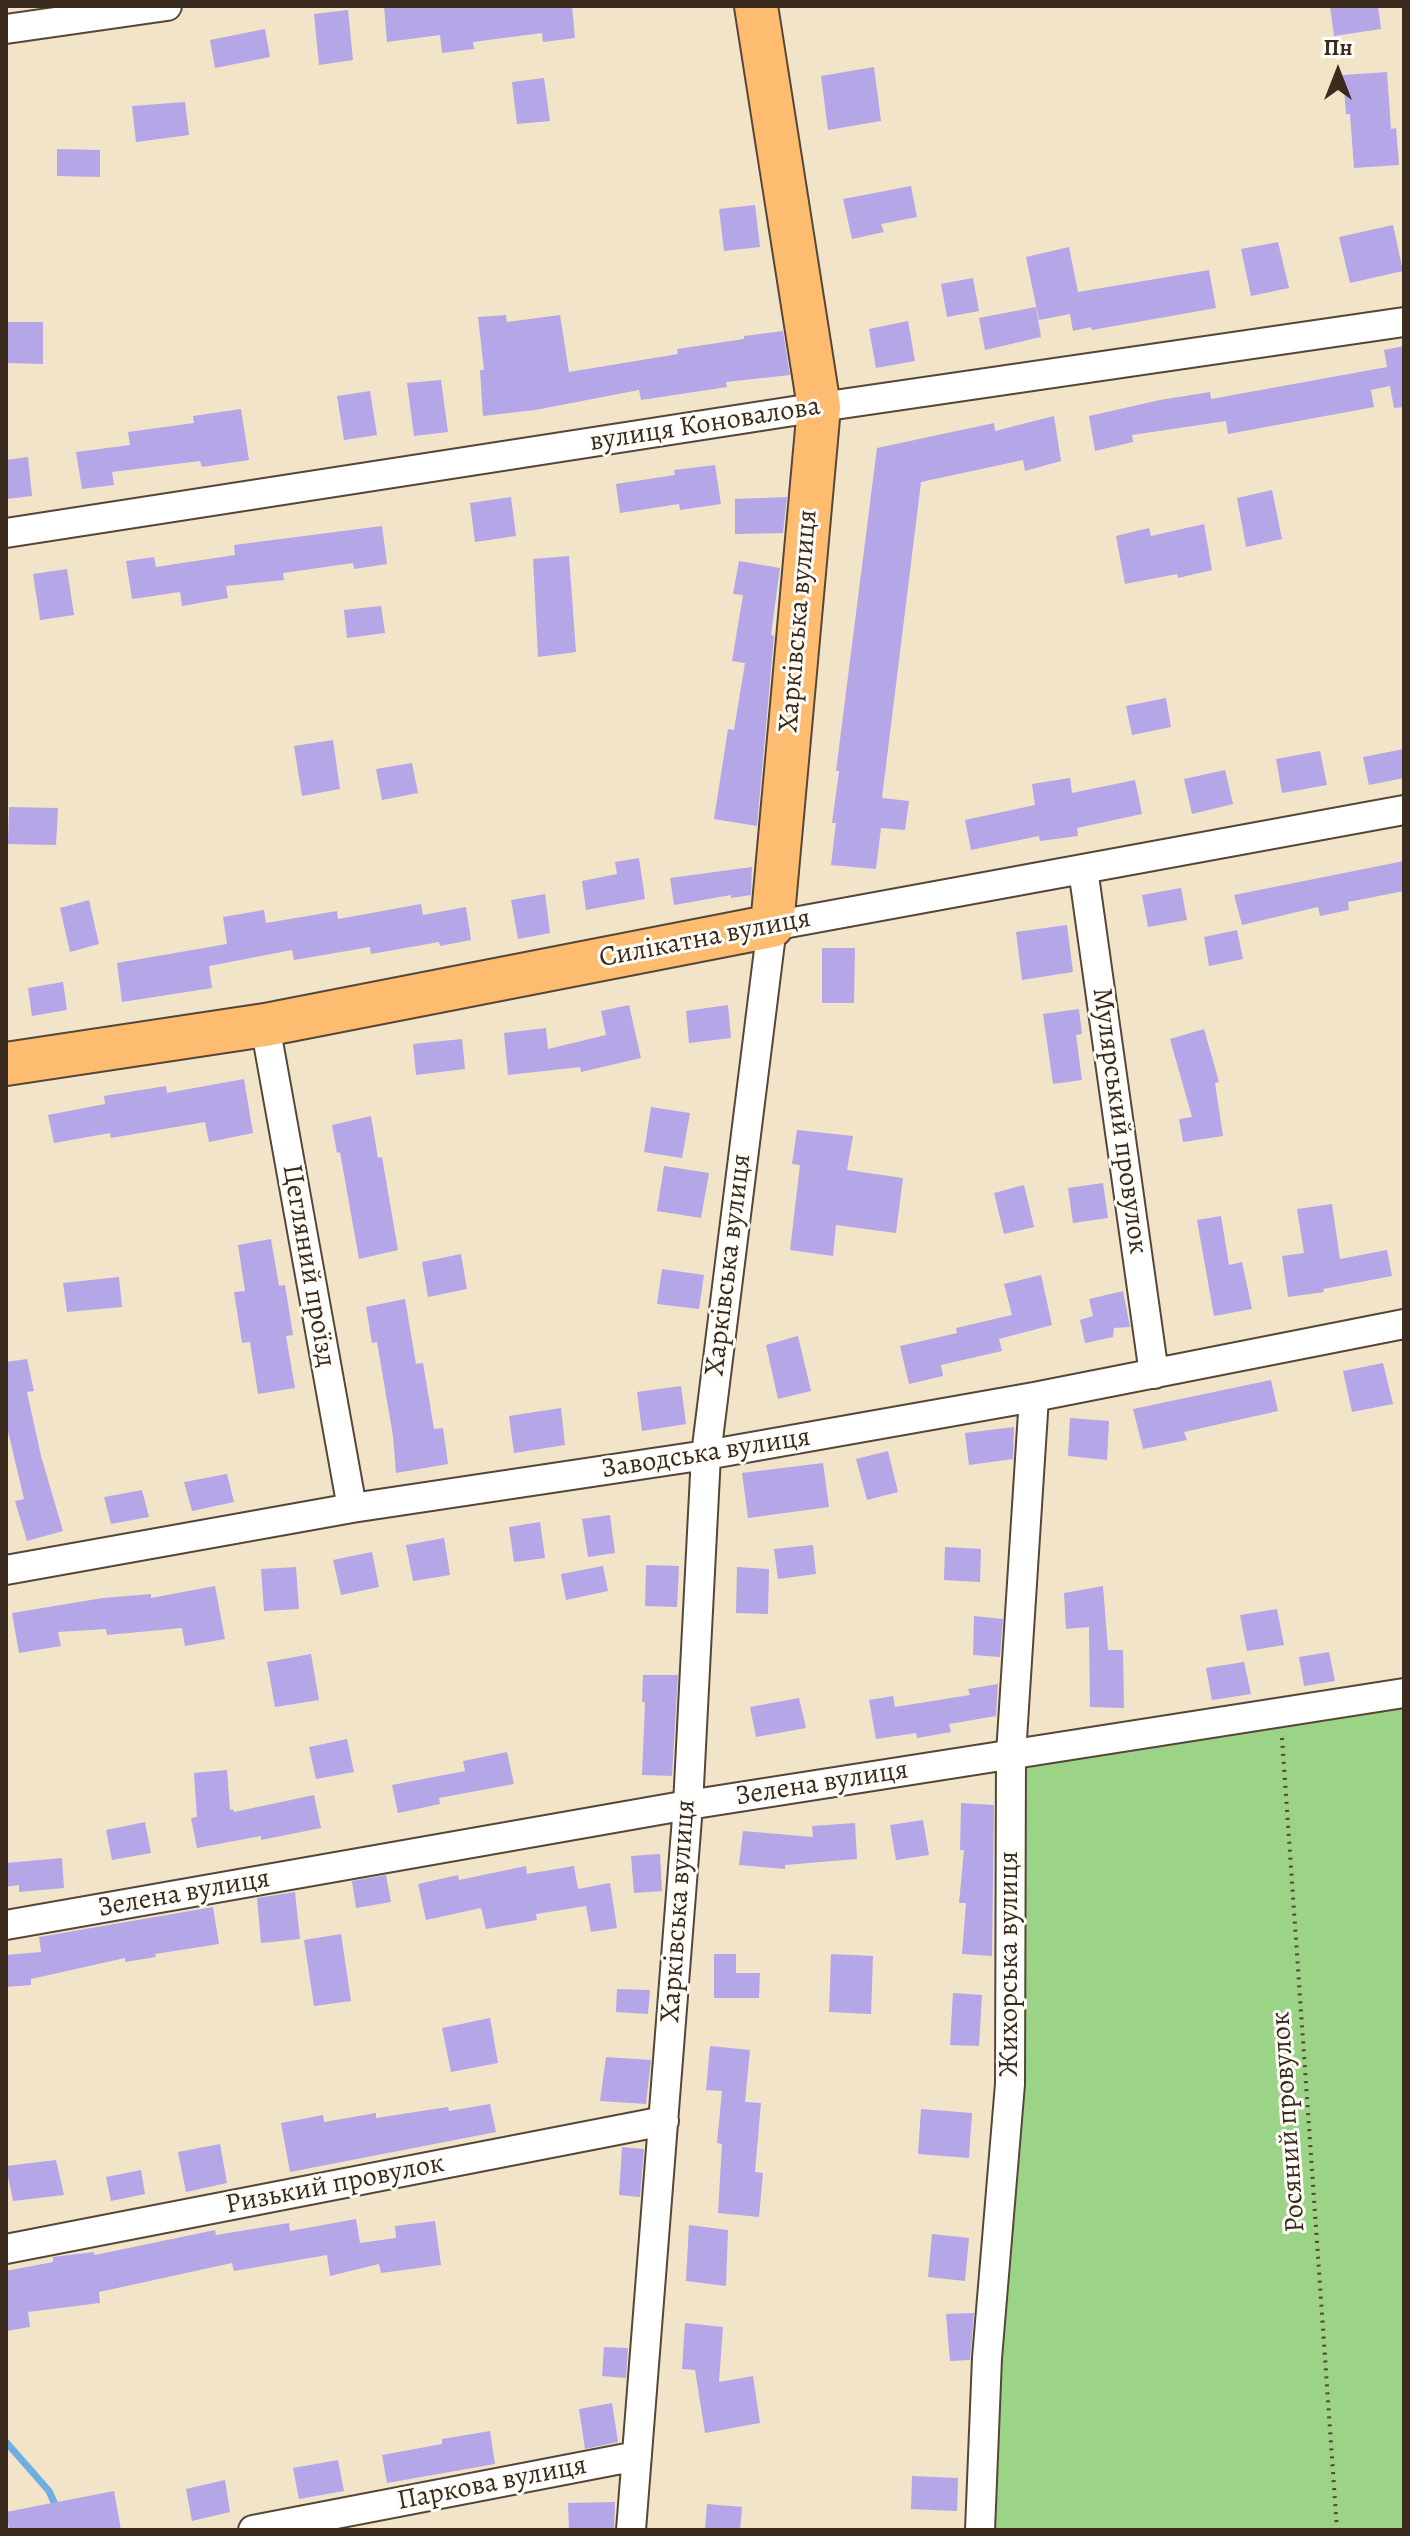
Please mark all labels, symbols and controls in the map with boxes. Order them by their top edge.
north arrow [1298,32,1378,112]
text: Пн [1324,33,1352,63]
street label: вулиця Коновалова [587,390,823,460]
street label: Харківська вулиця [773,508,825,734]
street label: Силікатна вулиця [596,902,814,976]
street label: Мулярський провулок [1084,986,1154,1256]
street label: Харківська вулиця [699,1152,759,1378]
street label: Цегляний проїзд [274,1162,342,1370]
street label: Заводська вулиця [599,1421,813,1487]
street label: Зелена вулиця [733,1754,911,1814]
street label: Харківська вулиця [654,1798,704,2024]
street label: Жихорська вулиця [993,1851,1027,2077]
street label: Зелена вулиця [95,1862,273,1926]
street label: Росяний провулок [1265,2010,1313,2234]
street label: Ризький провулок [223,2147,447,2223]
street label: Паркова вулиця [394,2449,590,2519]

